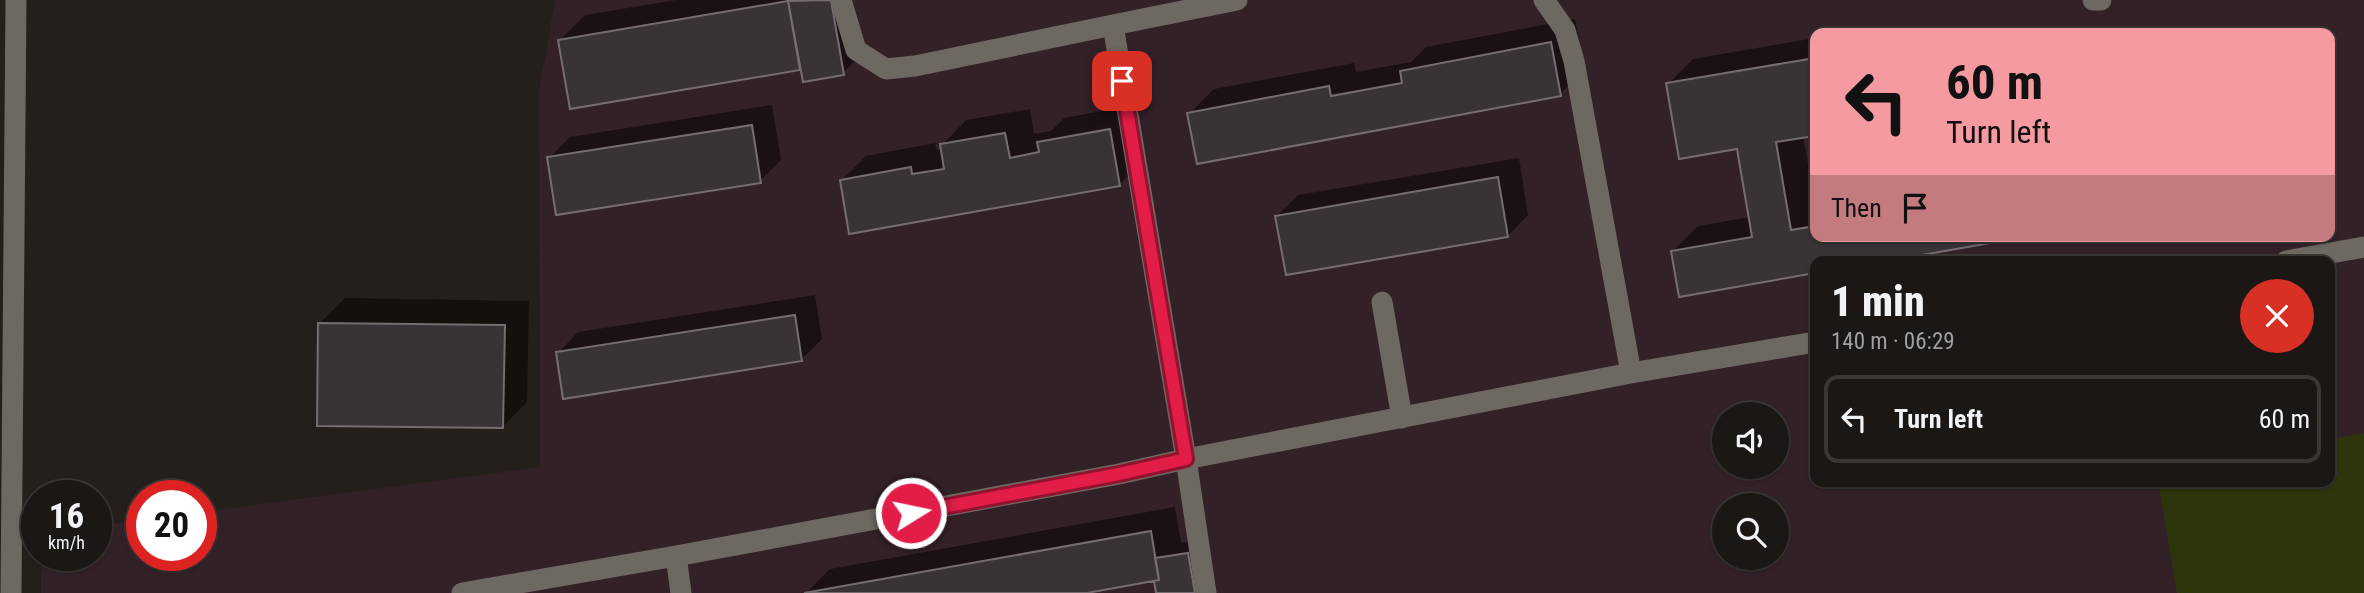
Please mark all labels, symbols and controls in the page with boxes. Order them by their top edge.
pin [1092,51,1152,111]
text: 60 m [1946,54,2043,111]
icon: left [1831,56,1922,147]
icon: arrive [1103,62,1141,100]
text: Turn left [1946,113,2051,151]
icon: arrive [1896,189,1934,227]
text: Then [1831,193,1882,223]
text: 1 min [1831,277,1925,326]
button: close [2240,279,2314,353]
text: 140 m · 06:29 [1831,328,1955,355]
icon: left [1835,400,1873,438]
map controls [1712,402,1789,570]
button: sound [1712,402,1789,479]
text: Turn left [1894,404,1983,434]
text: 60 m [2259,404,2310,434]
position arrow [874,476,948,550]
speed limit sign: 20 [126,480,217,571]
button: search [1712,493,1789,570]
text: 16 [49,496,84,537]
text: km/h [48,532,85,553]

